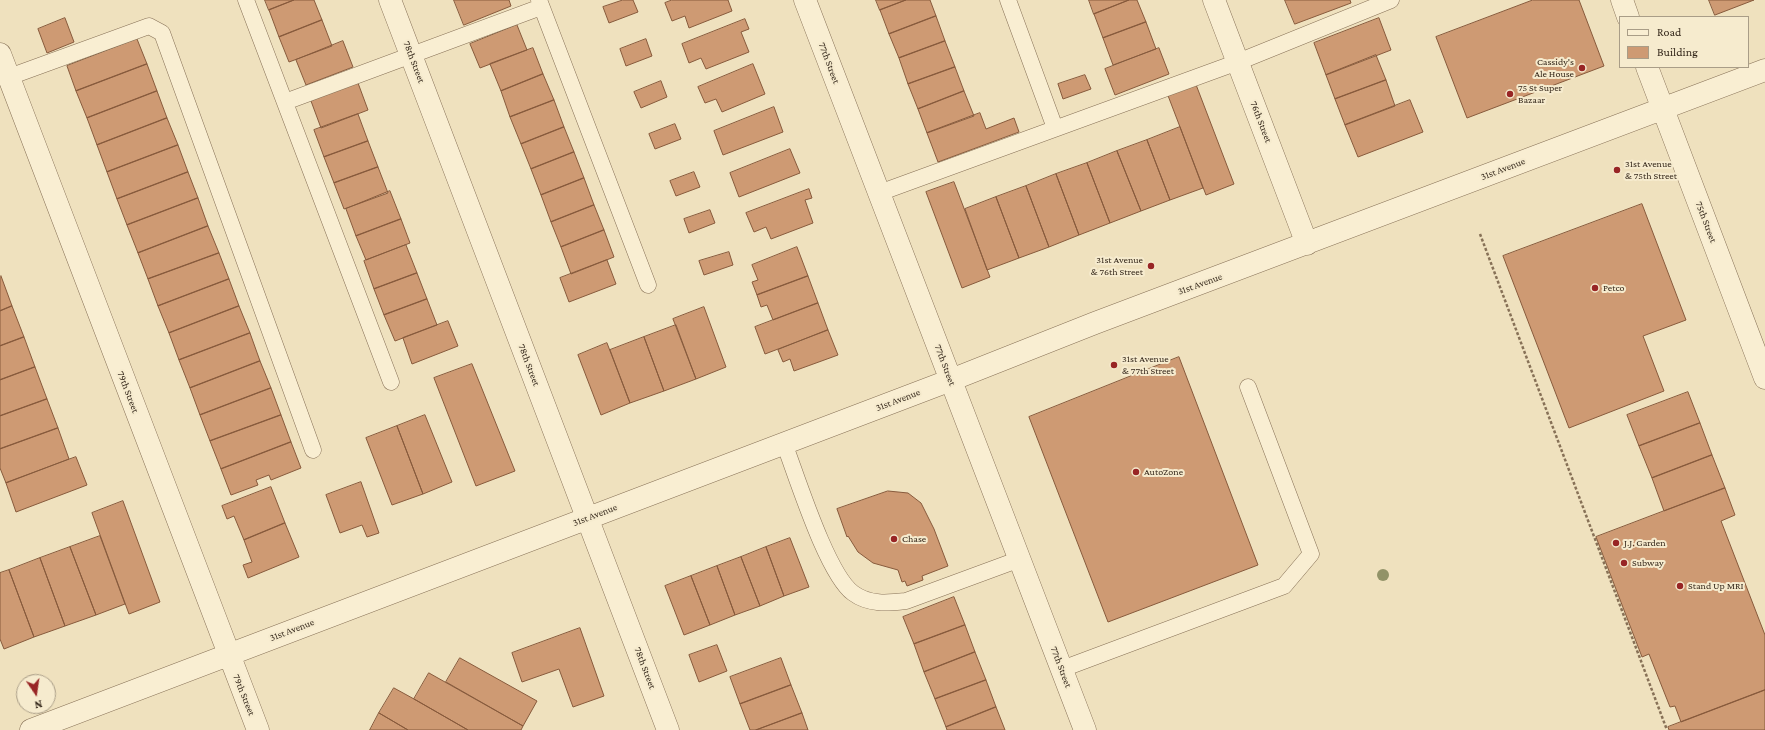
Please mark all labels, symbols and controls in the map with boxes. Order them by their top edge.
legend [1619,16,1749,68]
text: Road [1657,25,1681,39]
street label: 78th Street [401,39,427,85]
street label: 77th Street [816,41,842,85]
text: Building [1657,45,1698,59]
place label: Cassidy's Ale House [1534,56,1574,80]
marker: Cassidy's Ale House [1577,63,1587,73]
place label: 75 St Super Bazaar [1518,82,1562,106]
marker: 75 St Super Bazaar [1505,89,1515,99]
street label: 76th Street [1248,100,1274,144]
street label: 31st Avenue [1479,155,1527,183]
place label: 31st Avenue & 75th Street [1625,158,1677,182]
marker: 31st Avenue & 75th Street [1612,165,1622,175]
street label: 75th Street [1693,200,1719,244]
place label: 31st Avenue & 76th Street [1091,254,1143,278]
marker: 31st Avenue & 76th Street [1146,261,1156,271]
street label: 31st Avenue [1176,270,1224,298]
place label: Petco [1603,282,1625,294]
marker: Petco [1590,283,1600,293]
street label: 78th Street [516,342,542,388]
street label: 77th Street [932,343,958,387]
place label: 31st Avenue & 77th Street [1122,353,1174,376]
marker: 31st Avenue & 77th Street [1109,360,1119,370]
street label: 79th Street [115,369,141,415]
street label: 31st Avenue [874,386,922,414]
place label: AutoZone [1144,466,1183,478]
marker: AutoZone [1131,467,1141,477]
street label: 31st Avenue [571,501,619,529]
place label: Chase [902,533,926,545]
marker: Chase [889,534,899,544]
place label: J.J. Garden [1624,537,1666,549]
marker: J.J. Garden [1611,538,1621,548]
place label: Subway [1632,557,1664,569]
marker: Subway [1619,558,1629,568]
place label: Stand Up MRI [1688,580,1744,592]
marker: Stand Up MRI [1675,581,1685,591]
street label: 31st Avenue [268,616,316,644]
street label: 78th Street [632,645,658,691]
street label: 77th Street [1048,645,1074,689]
street label: 79th Street [230,673,258,717]
north arrow [16,674,56,714]
text: N [33,698,43,711]

